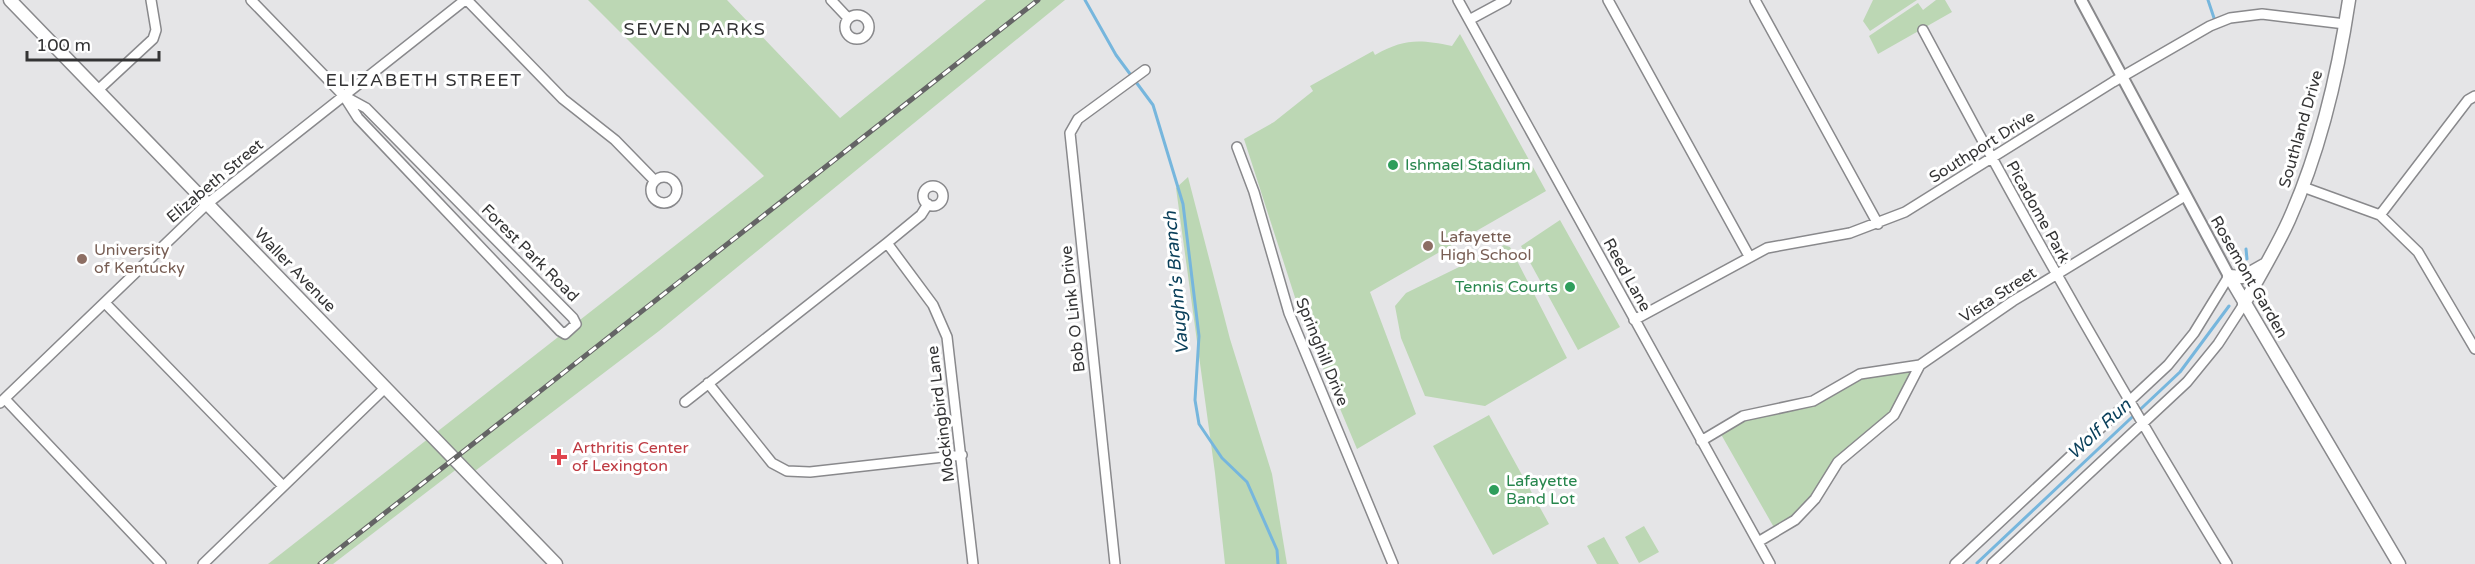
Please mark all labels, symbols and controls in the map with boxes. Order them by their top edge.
district label: SEVEN PARKS [624,18,766,40]
scale bar [27,24,159,62]
text: 100 m [36,34,91,56]
street label: Southland Drive [2275,68,2327,190]
district label: ELIZABETH STREET [325,69,523,91]
street label: Southport Drive [1925,107,2039,187]
street label: Elizabeth Street [163,135,267,227]
place label: Ishmael Stadium [1405,155,1531,175]
street label: Picadome Park [2002,157,2075,267]
marker: Ishmael Stadium [1386,158,1400,172]
street label: Forest Park Road [477,200,583,306]
water label: Vaughn's Branch [1159,209,1193,356]
street label: Rosemont Garden [2206,212,2292,342]
street label: Waller Avenue [250,224,340,316]
place label: Lafayette High School [1440,227,1531,265]
street label: Reed Lane [1599,235,1655,315]
marker: Lafayette High School [1421,239,1435,253]
place label: University of Kentucky [94,240,185,278]
street label: Bob O Link Drive [1056,245,1090,373]
marker: University of Kentucky [75,252,89,266]
street label: Vista Street [1956,263,2040,327]
place label: Tennis Courts [1455,277,1558,297]
marker: Tennis Courts [1563,280,1577,294]
street label: Springhill Drive [1291,295,1353,409]
street label: Mockingbird Lane [923,345,959,483]
water label: Wolf Run [2063,393,2136,464]
place label: Arthritis Center of Lexington [572,438,689,476]
marker: Arthritis Center of Lexington [550,448,568,466]
place label: Lafayette Band Lot [1506,471,1577,509]
marker: Lafayette Band Lot [1487,483,1501,497]

